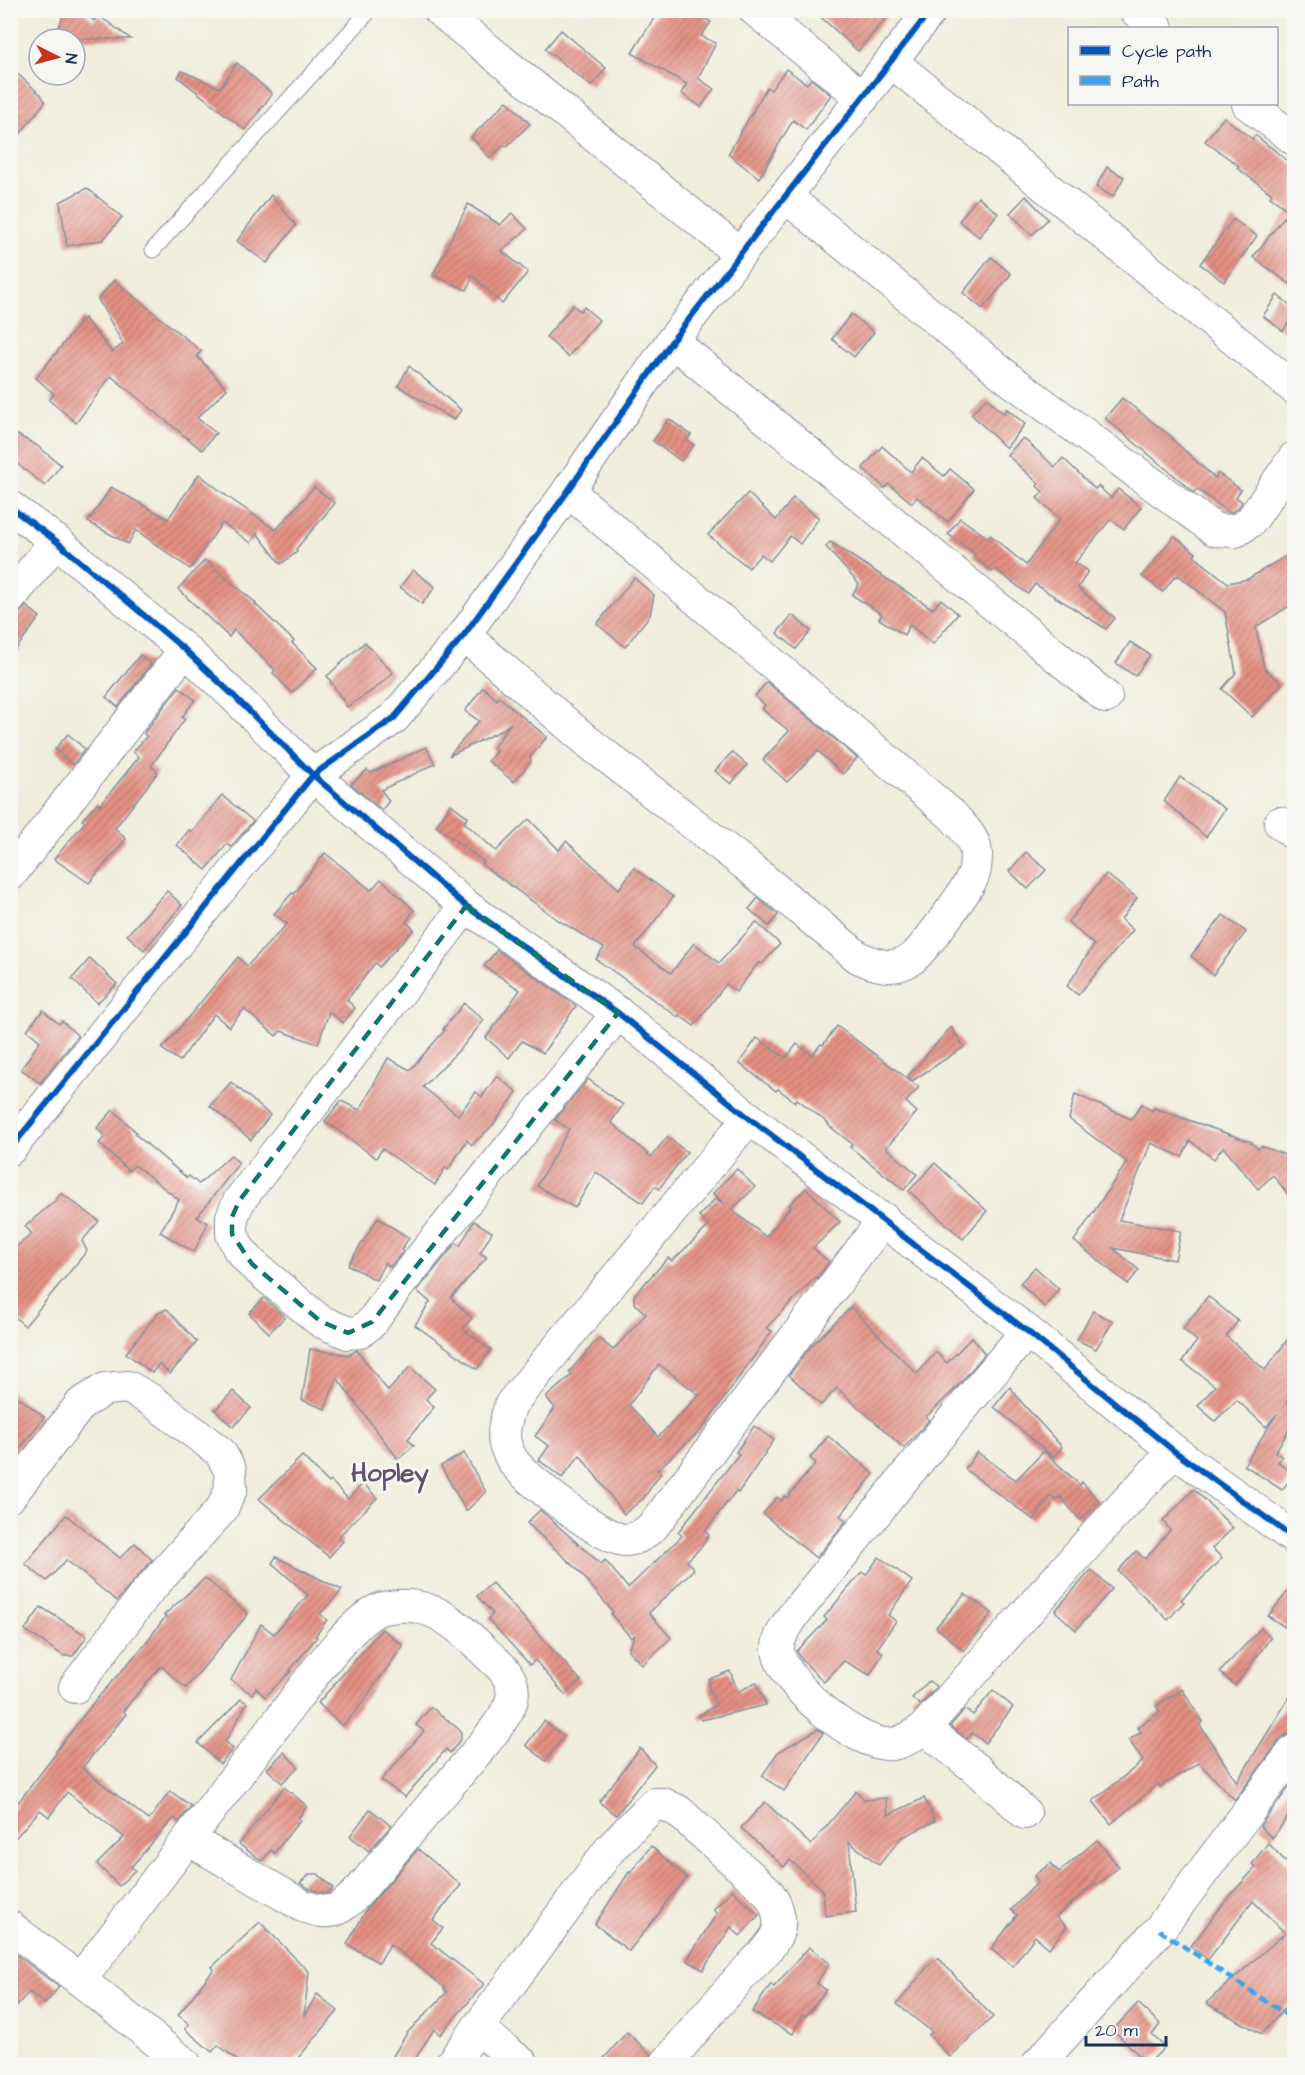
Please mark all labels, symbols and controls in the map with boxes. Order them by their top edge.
north arrow [27,27,87,87]
legend [1068,27,1278,105]
text: Cycle path [1122,39,1211,65]
text: N [59,52,82,65]
text: Path [1122,69,1159,94]
district label: Hopley [351,1455,429,1494]
scale bar [1086,2009,1166,2047]
text: 20 m [1095,2018,1138,2043]

